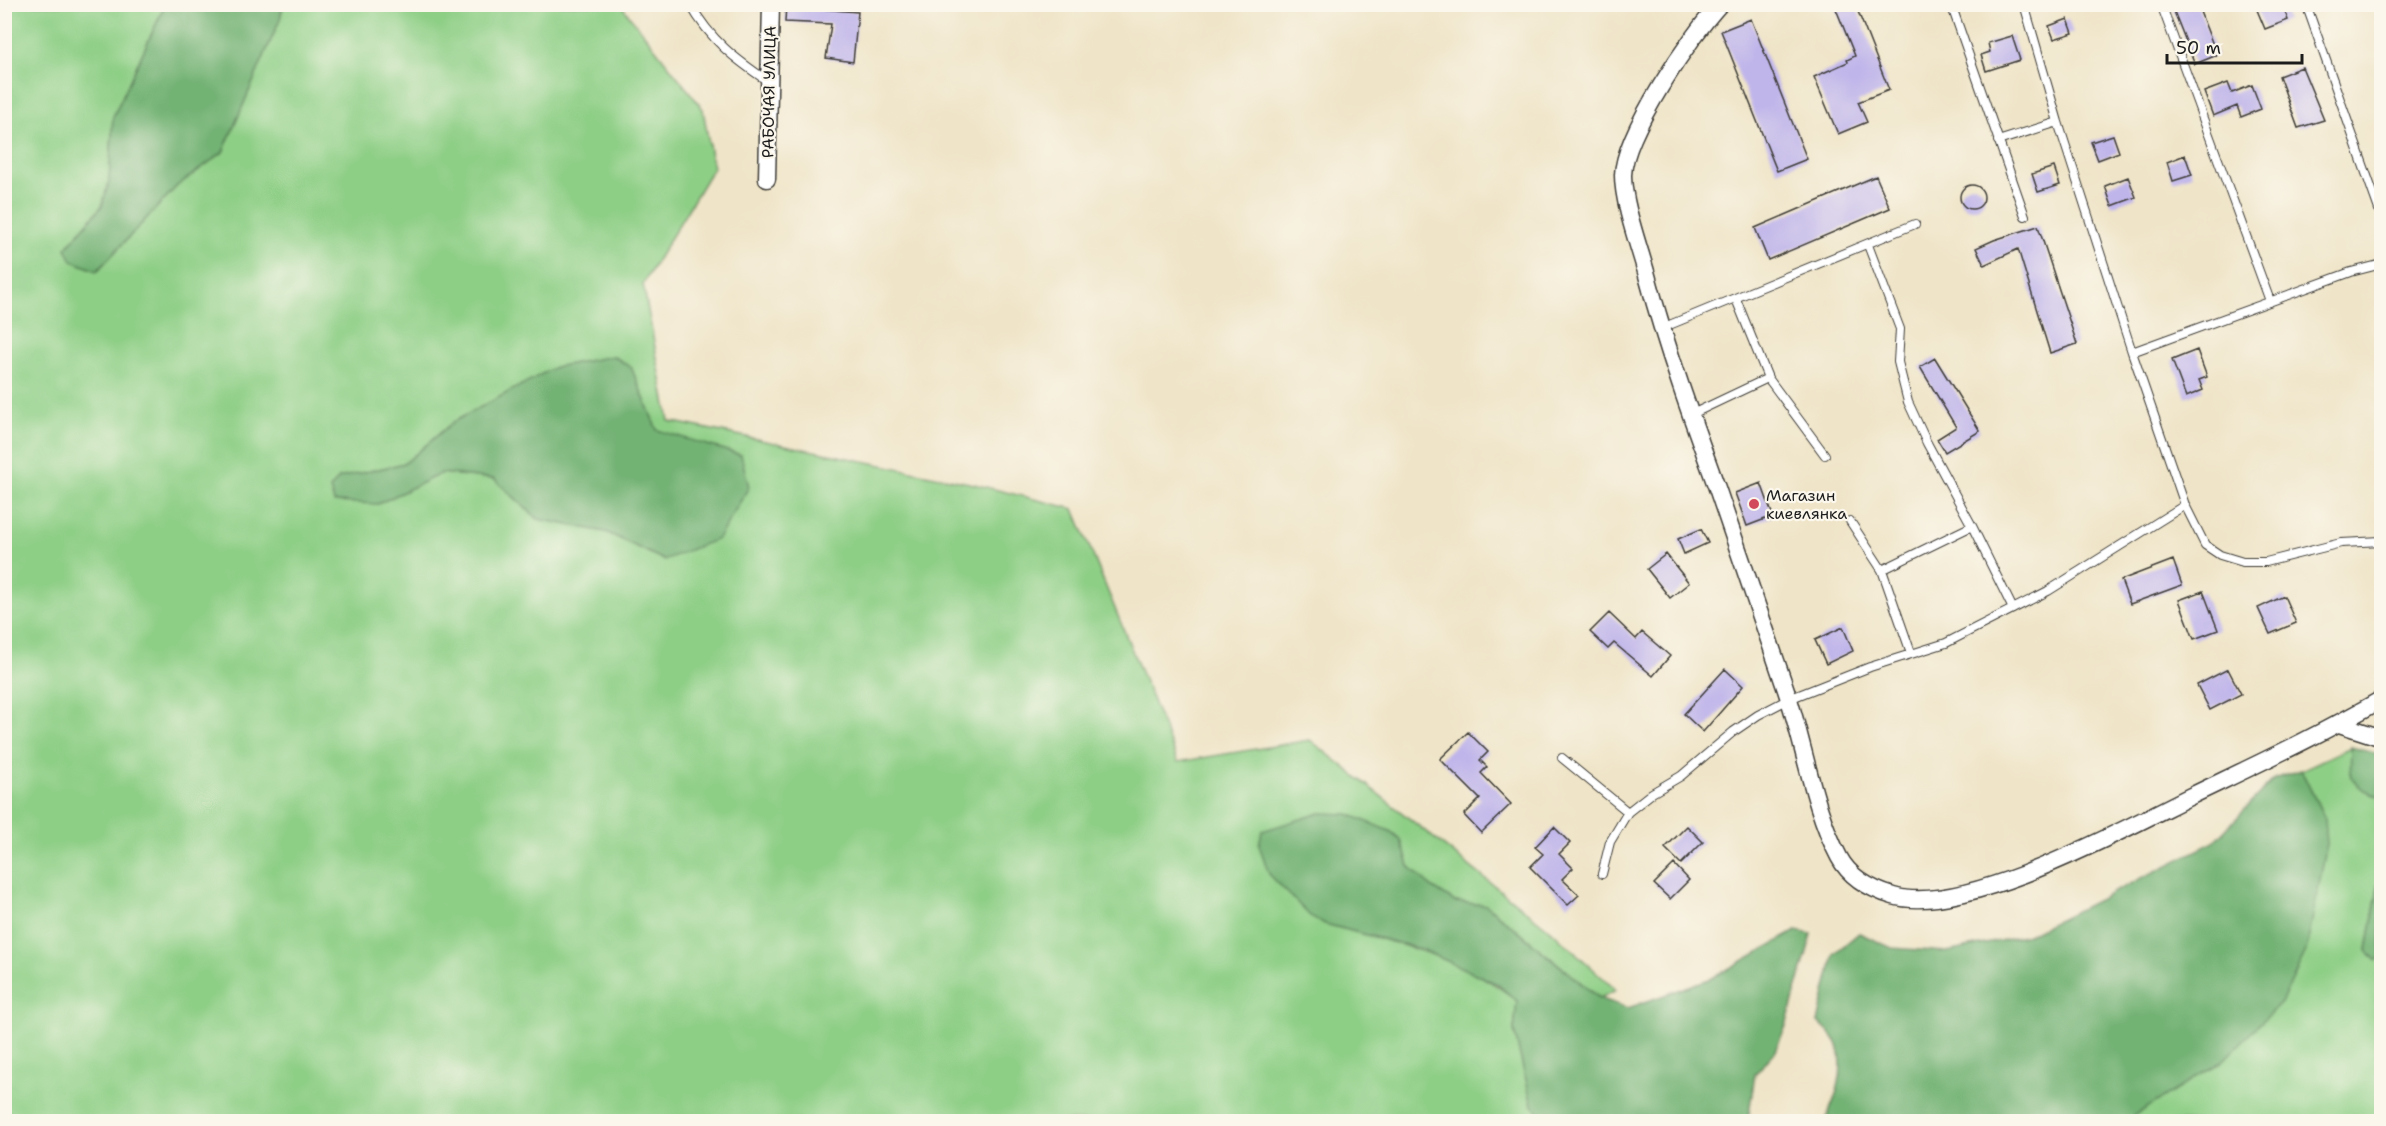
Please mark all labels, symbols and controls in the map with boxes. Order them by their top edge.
street label: РАБОЧАЯ УЛИЦА [757,26,781,158]
scale bar [2167,27,2302,65]
text: 50 m [2176,36,2221,60]
place label: Магазин киевлянка [1766,485,1847,524]
marker: Магазин киевлянка [1747,497,1761,511]

